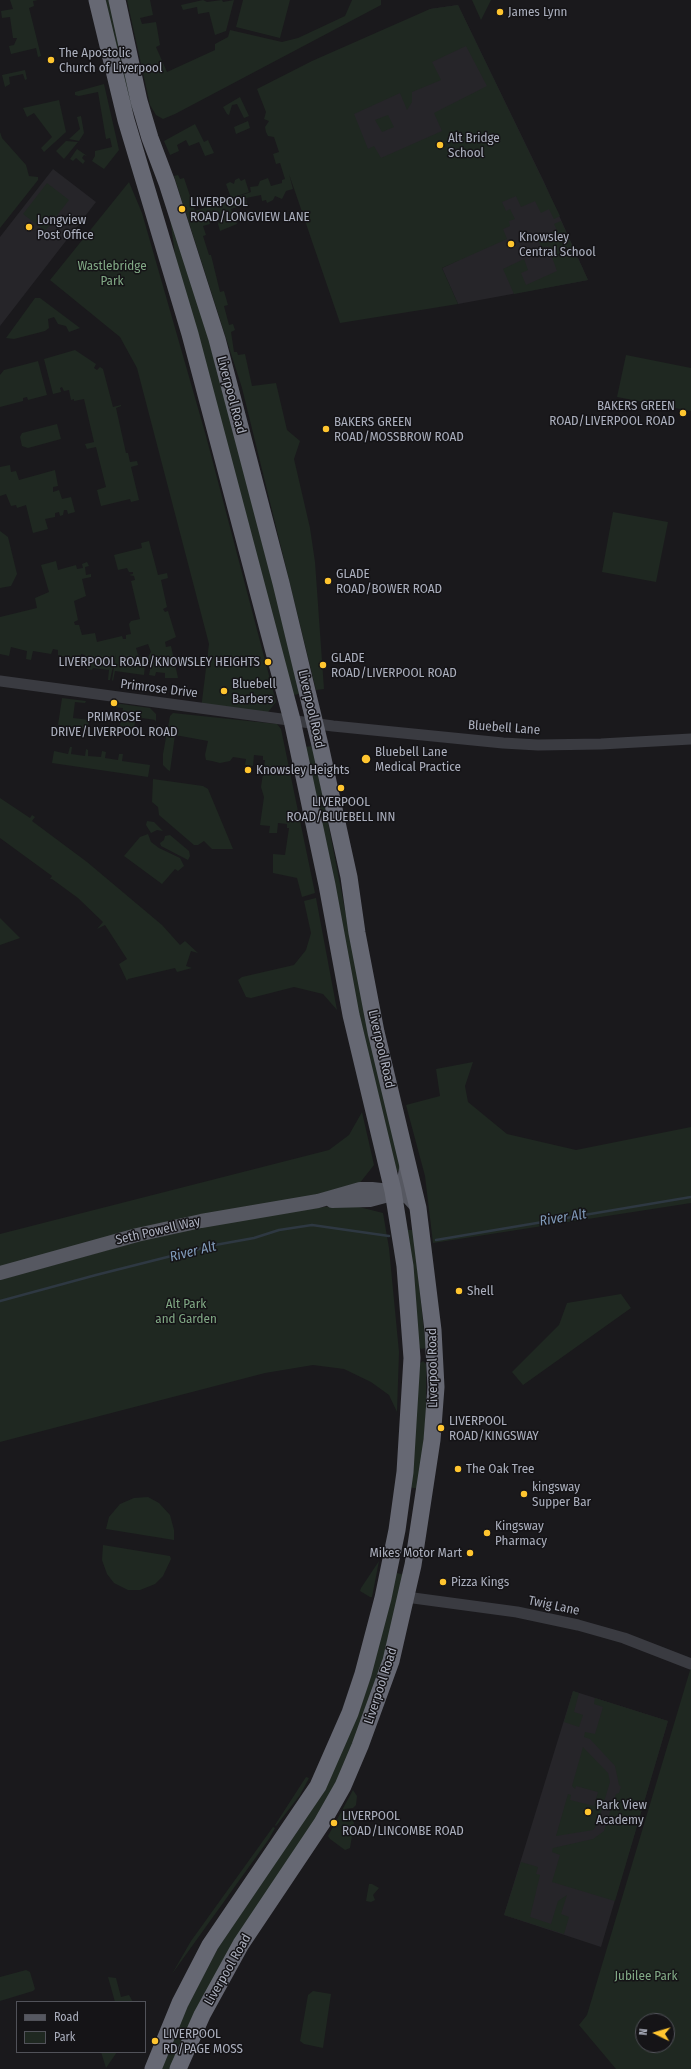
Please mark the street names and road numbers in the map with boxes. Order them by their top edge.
street label: Liverpool Road [213,354,249,436]
street label: Liverpool Road [294,668,328,750]
street label: Primrose Drive [119,677,199,701]
street label: Bluebell Lane [467,718,541,738]
street label: Liverpool Road [364,1008,398,1090]
street label: Seth Powell Way [114,1214,202,1248]
street label: Liverpool Road [425,1328,441,1408]
street label: Twig Lane [527,1593,581,1619]
street label: Liverpool Road [361,1646,401,1726]
street label: Liverpool Road [201,1932,255,2008]

